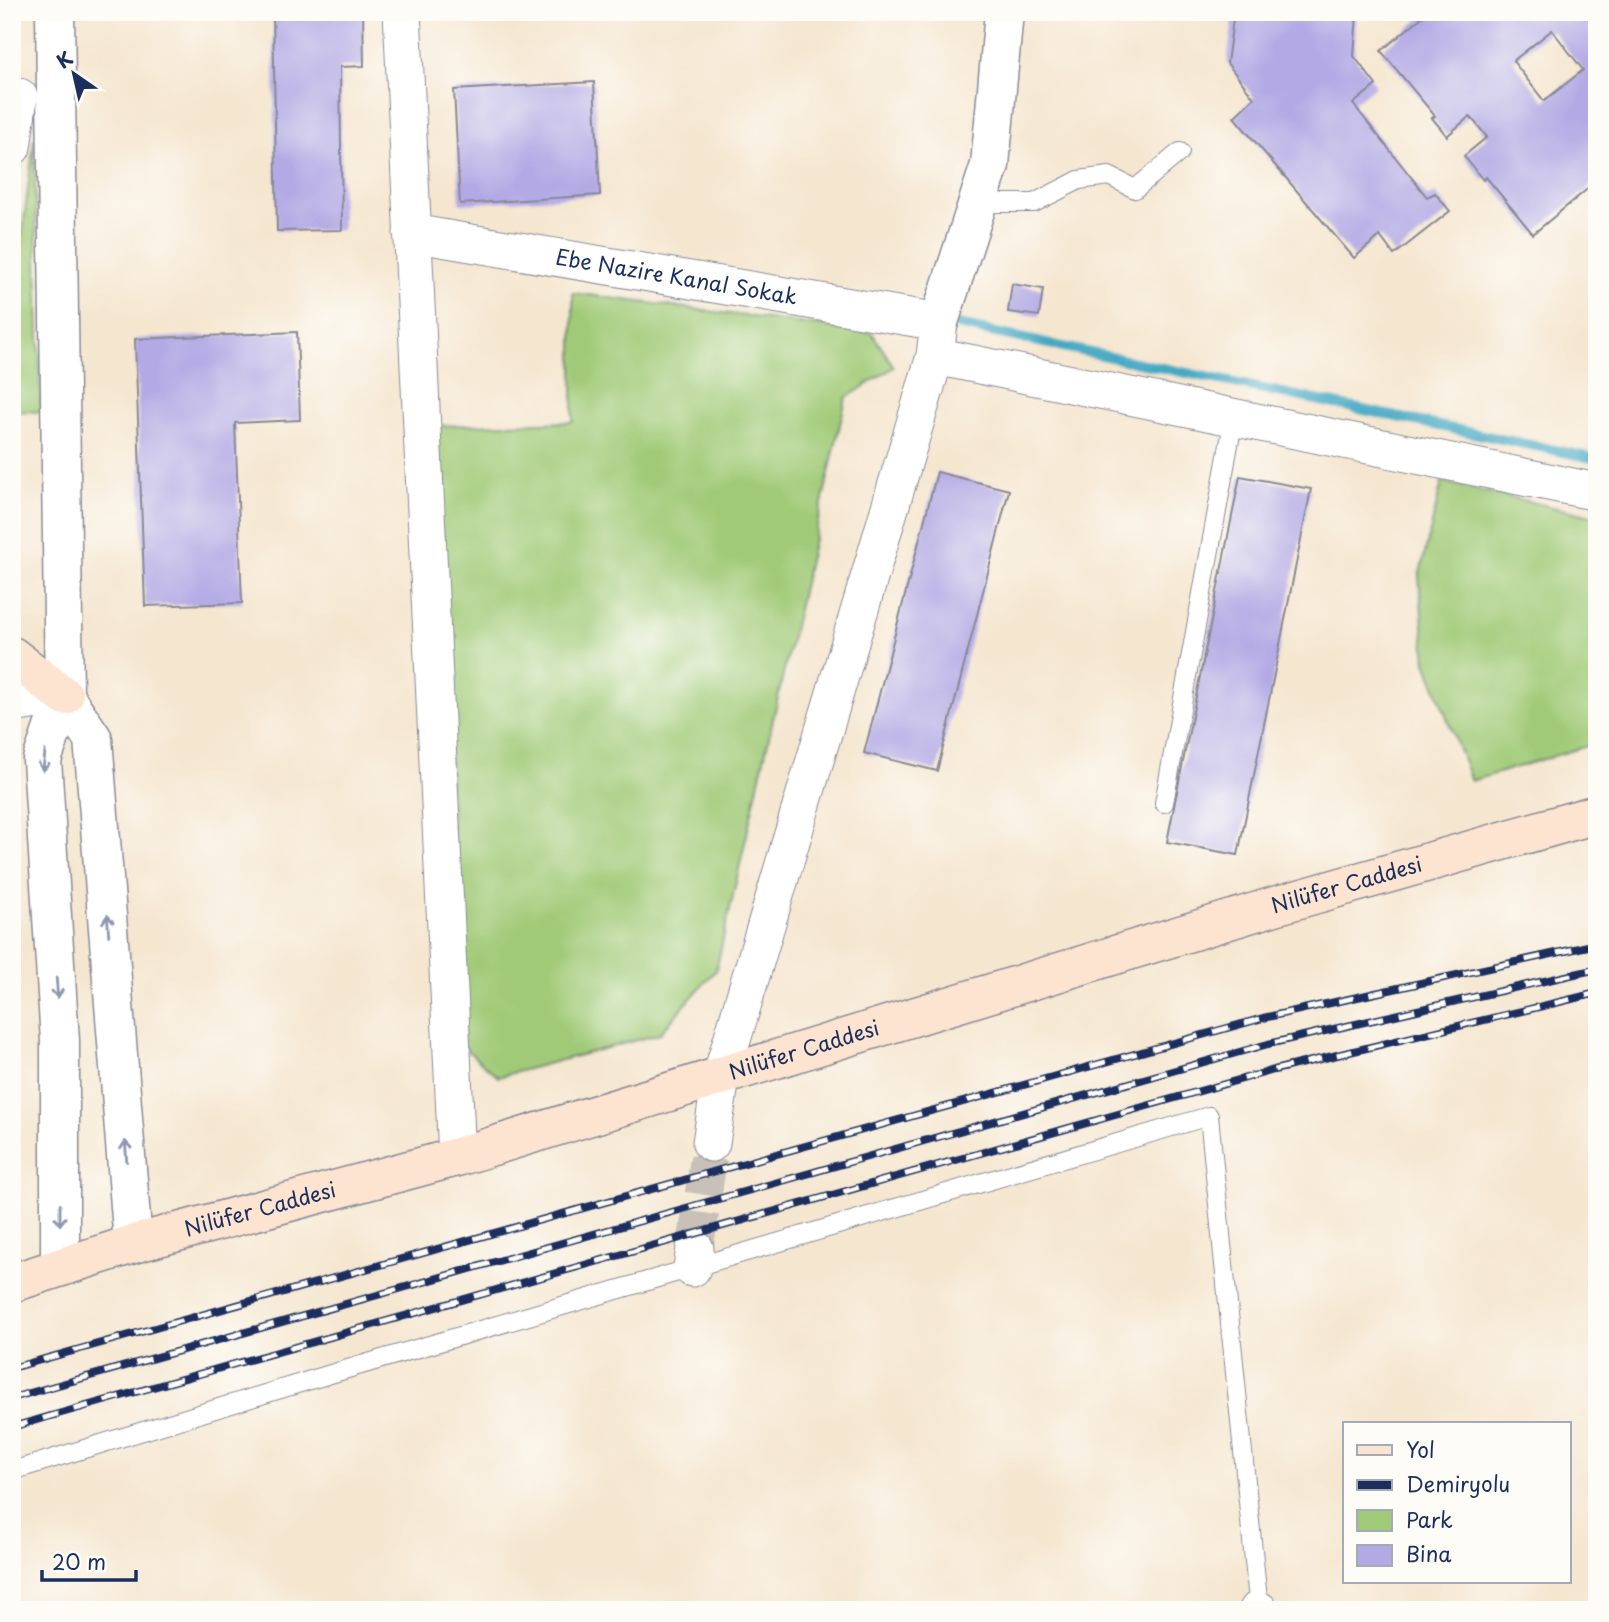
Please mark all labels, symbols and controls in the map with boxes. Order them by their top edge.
north arrow [38,38,108,108]
text: K [50,44,78,75]
street label: Ebe Nazire Kanal Sokak [553,240,800,312]
one-way arrow [37,749,50,772]
street label: Nilüfer Caddesi [1267,847,1425,920]
one-way arrow [101,914,114,936]
one-way arrow [50,976,63,999]
street label: Nilüfer Caddesi [725,1010,883,1087]
one-way arrow [119,1141,132,1163]
street label: Nilüfer Caddesi [181,1172,339,1243]
one-way arrow [53,1204,67,1227]
legend [1343,1422,1570,1584]
text: Yol [1406,1433,1435,1465]
text: Demiryolu [1406,1467,1510,1499]
text: Park [1406,1503,1453,1535]
text: Bina [1406,1537,1452,1569]
scale bar [42,1538,136,1582]
text: 20 m [52,1545,106,1577]

